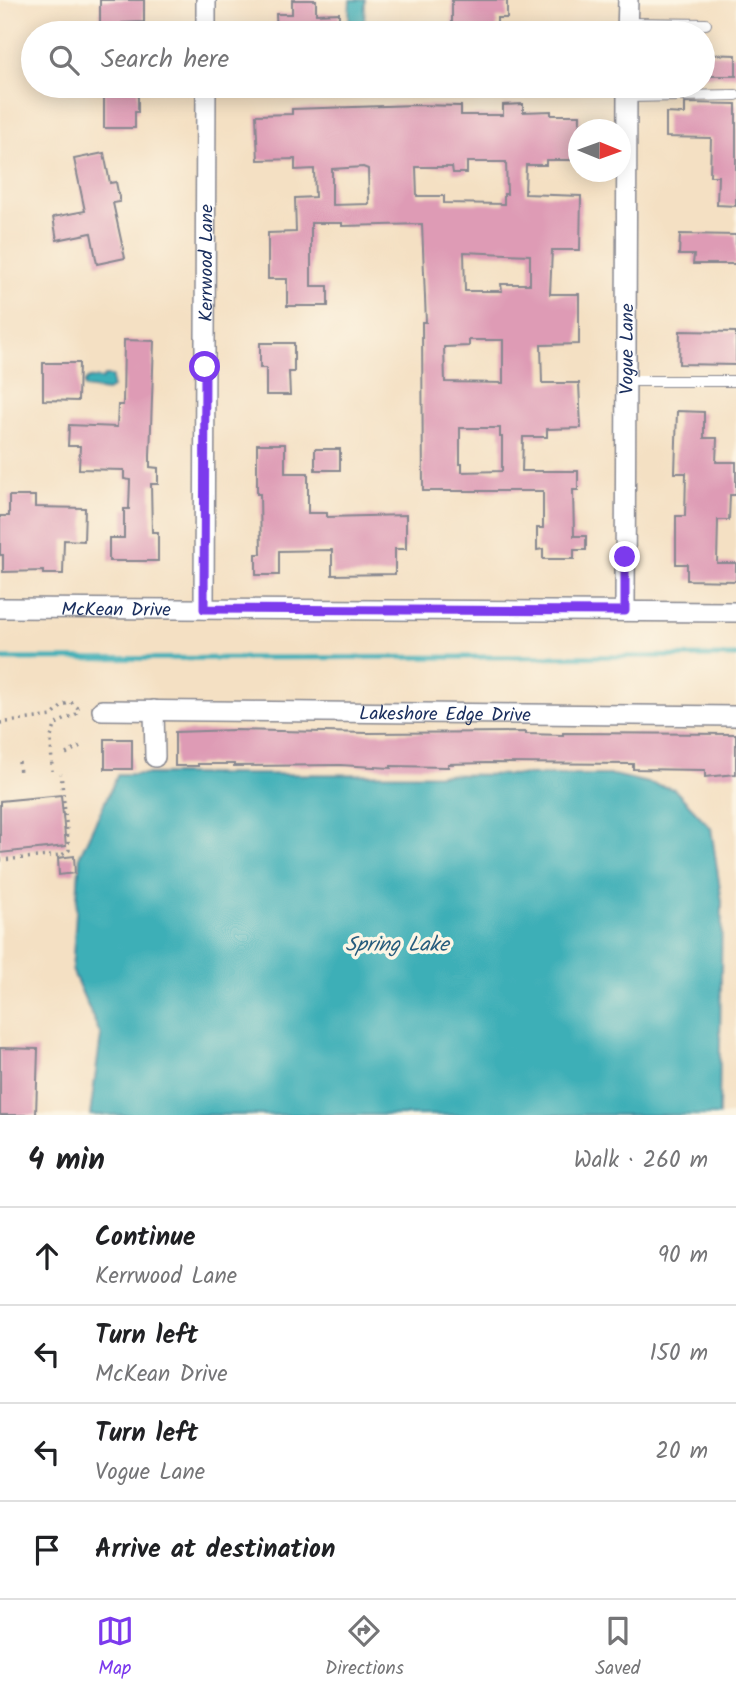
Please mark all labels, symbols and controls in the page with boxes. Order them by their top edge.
search box [21,21,715,98]
text: Search here [101,39,229,81]
icon: search [45,41,83,79]
north arrow [568,119,631,182]
street label: Kerrwood Lane [192,204,223,322]
street label: Vogue Lane [613,303,643,395]
route start [189,351,220,382]
route end [609,541,640,572]
street label: McKean Drive [61,595,171,626]
street label: Lakeshore Edge Drive [359,699,531,731]
water label: Spring Lake [345,929,451,962]
text: 4 min [28,1137,105,1185]
text: Walk · 260 m [574,1143,708,1179]
text: Continue [95,1217,196,1259]
icon: ahead [28,1237,66,1275]
text: 90 m [658,1238,708,1274]
text: Kerrwood Lane [95,1259,237,1295]
text: Turn left [95,1315,198,1357]
icon: left [28,1335,66,1373]
text: 150 m [649,1336,708,1372]
text: McKean Drive [95,1357,228,1393]
text: Turn left [95,1413,198,1455]
icon: left [28,1433,66,1471]
text: 20 m [656,1434,708,1470]
text: Vogue Lane [95,1455,205,1491]
text: Arrive at destination [95,1529,335,1571]
icon: arrive [28,1531,66,1569]
tab: Map [96,1612,134,1684]
tab: Directions [325,1612,404,1684]
tab: Saved [595,1612,640,1684]

